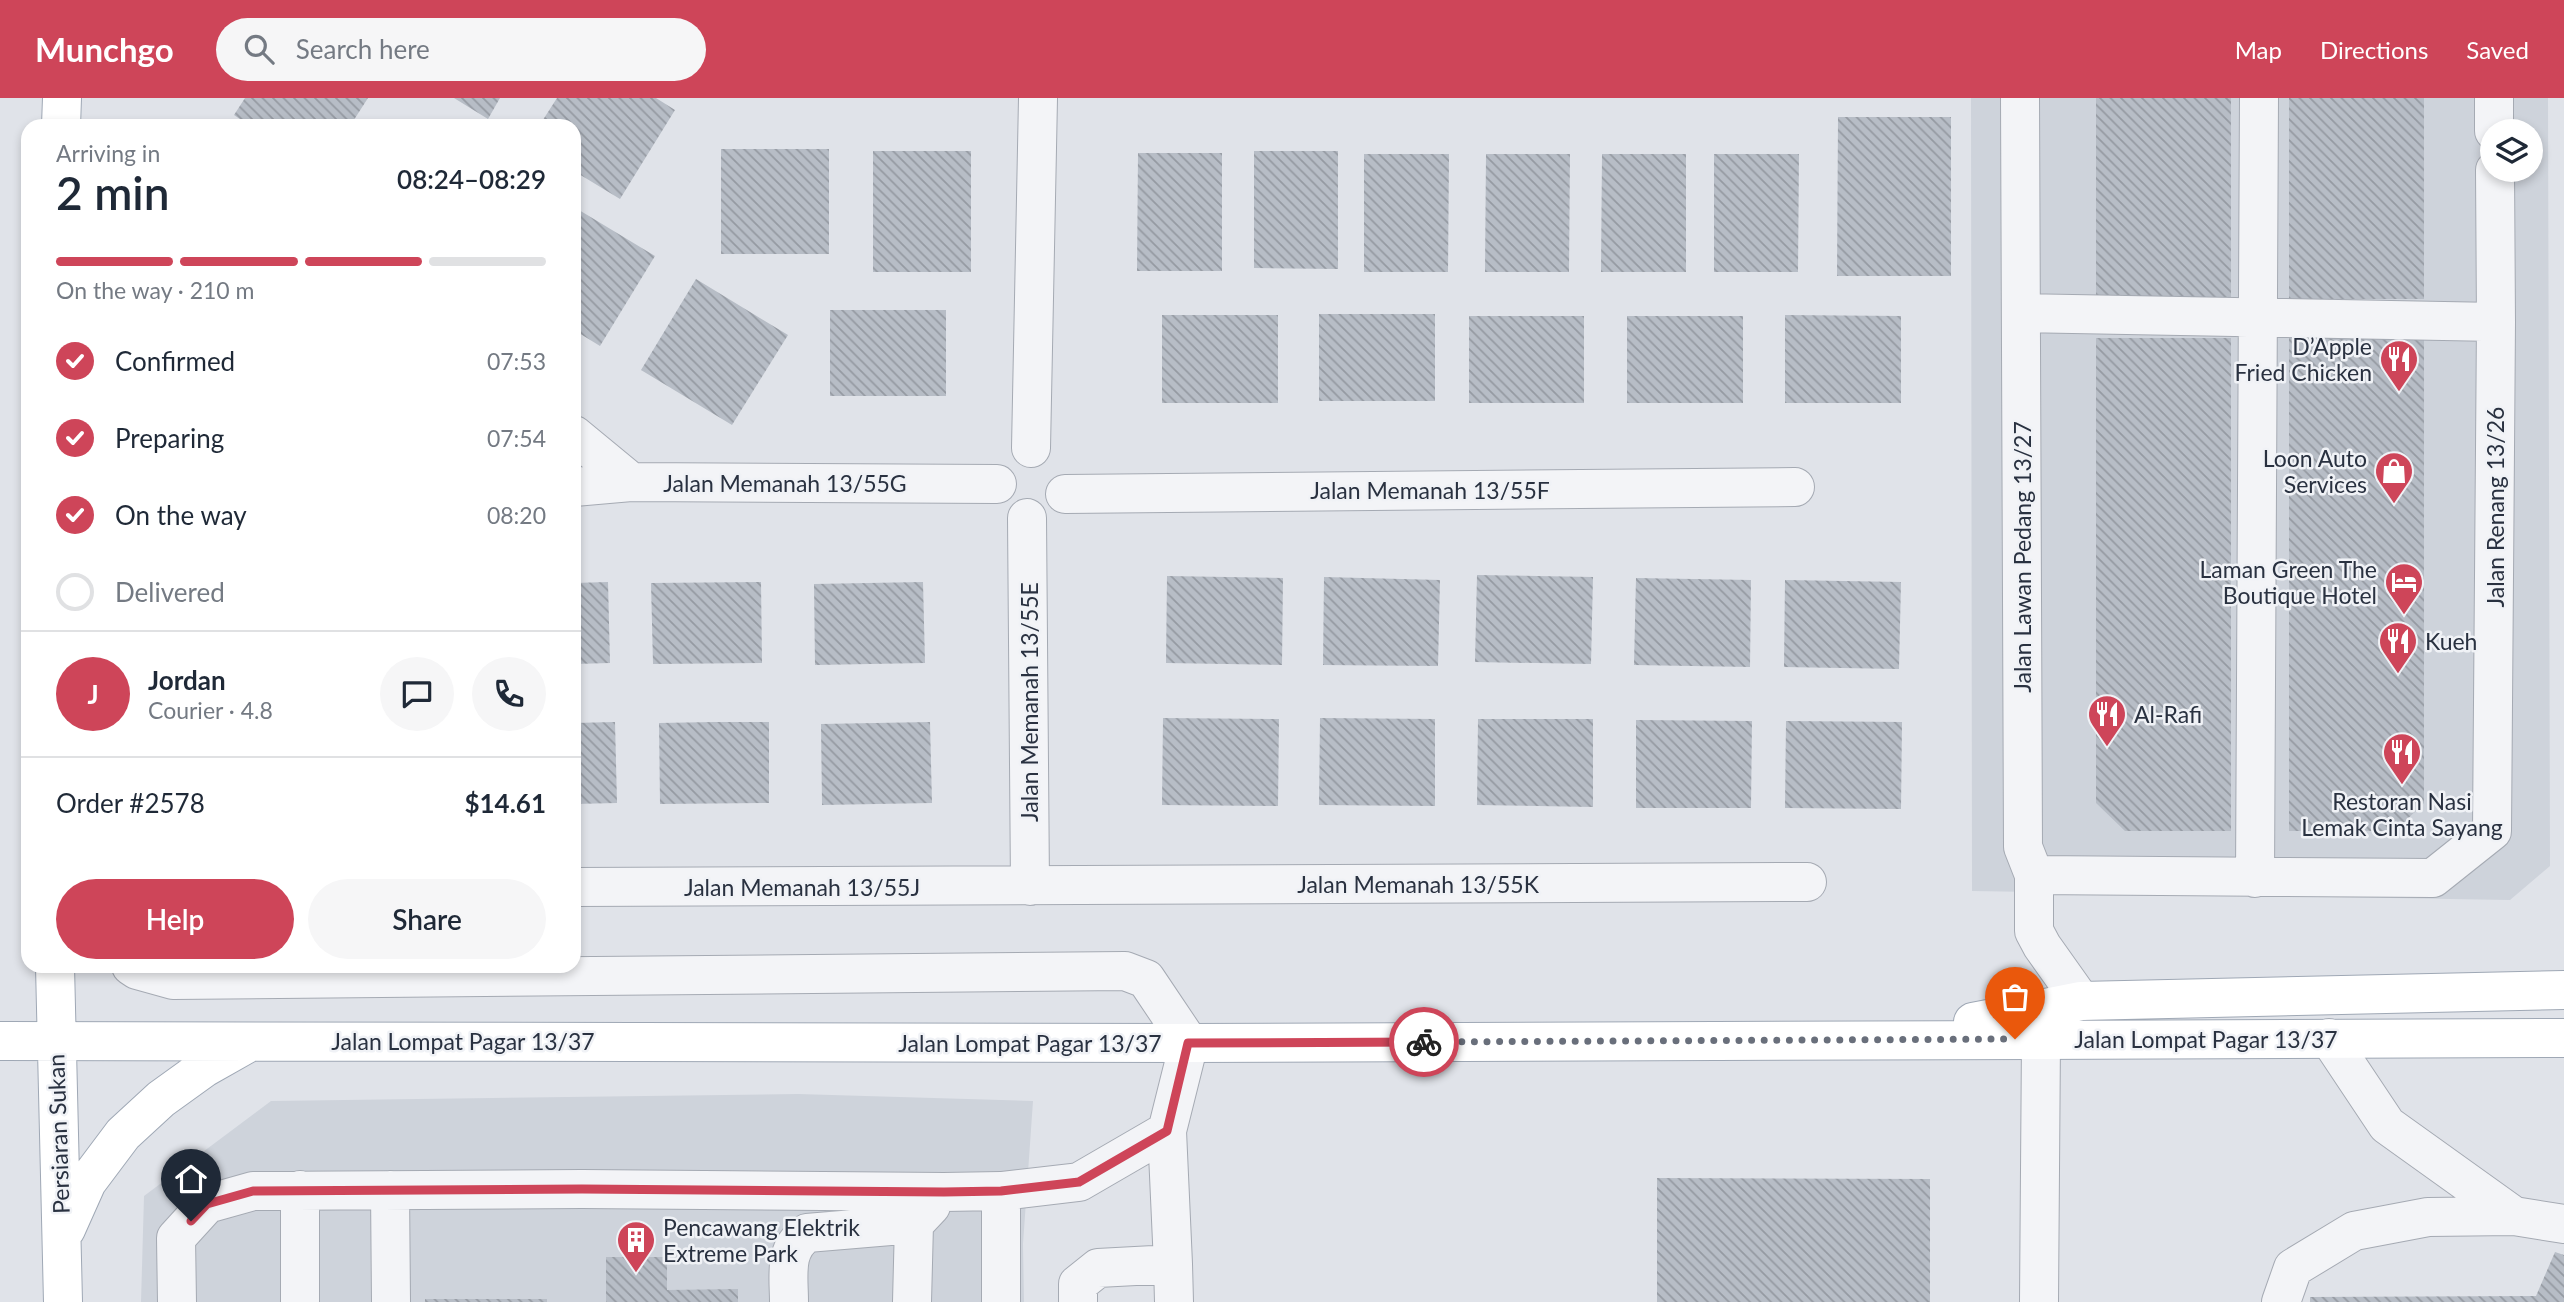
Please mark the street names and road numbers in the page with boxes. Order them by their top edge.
street label: Jalan Renang 13/26 [2481,407,2509,607]
street label: Jalan Lawan Pedang 13/27 [2008,421,2036,693]
street label: Jalan Memanah 13/55G [663,469,907,497]
street label: Jalan Memanah 13/55F [1310,476,1550,504]
street label: Jalan Memanah 13/55E [1015,582,1043,822]
street label: Jalan Memanah 13/55K [1297,870,1540,898]
street label: Jalan Memanah 13/55J [684,873,920,901]
street label: Jalan Lompat Pagar 13/37 [2074,1025,2338,1053]
street label: Jalan Lompat Pagar 13/37 [331,1027,595,1055]
street label: Jalan Lompat Pagar 13/37 [898,1029,1162,1057]
street label: Persiaran Sukan [41,1054,75,1214]

